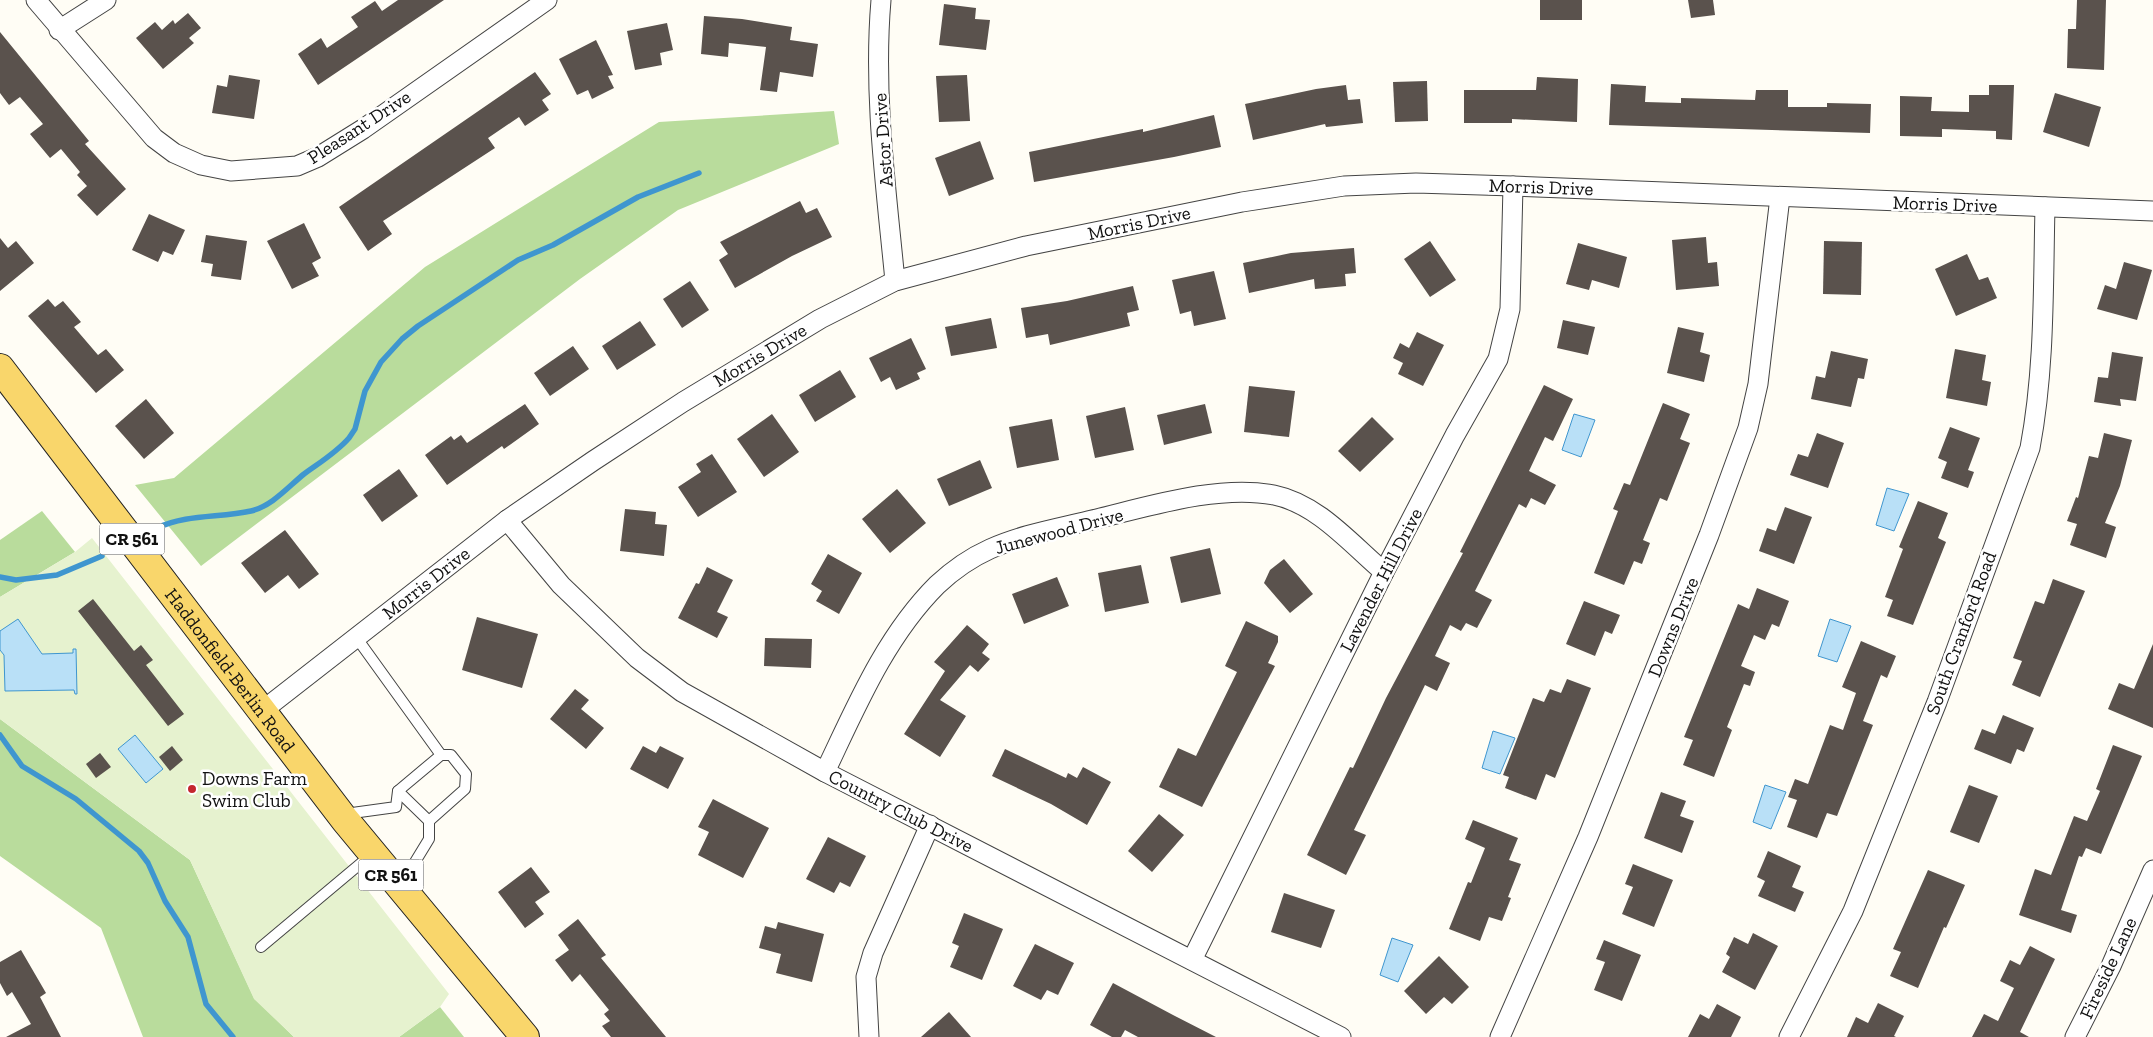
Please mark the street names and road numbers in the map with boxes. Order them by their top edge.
street label: Pleasant Drive [303,85,415,169]
street label: Astor Drive [868,92,898,188]
street label: Morris Drive [1488,174,1594,200]
street label: Morris Drive [1892,191,1998,217]
street label: Morris Drive [1085,201,1193,245]
street label: Morris Drive [709,318,811,392]
street label: Junewood Drive [992,503,1126,559]
street label: Lavender Hill Drive [1335,504,1427,656]
road number: CR 561 [100,524,164,554]
street label: Morris Drive [378,542,474,624]
street label: South Cranford Road [1921,548,2001,718]
street label: Downs Drive [1643,574,1703,680]
street label: Haddonfield-Berlin Road [161,583,301,757]
street label: Country Club Drive [825,765,977,857]
road number: CR 561 [358,860,424,890]
street label: Fireside Lane [2074,913,2142,1022]

